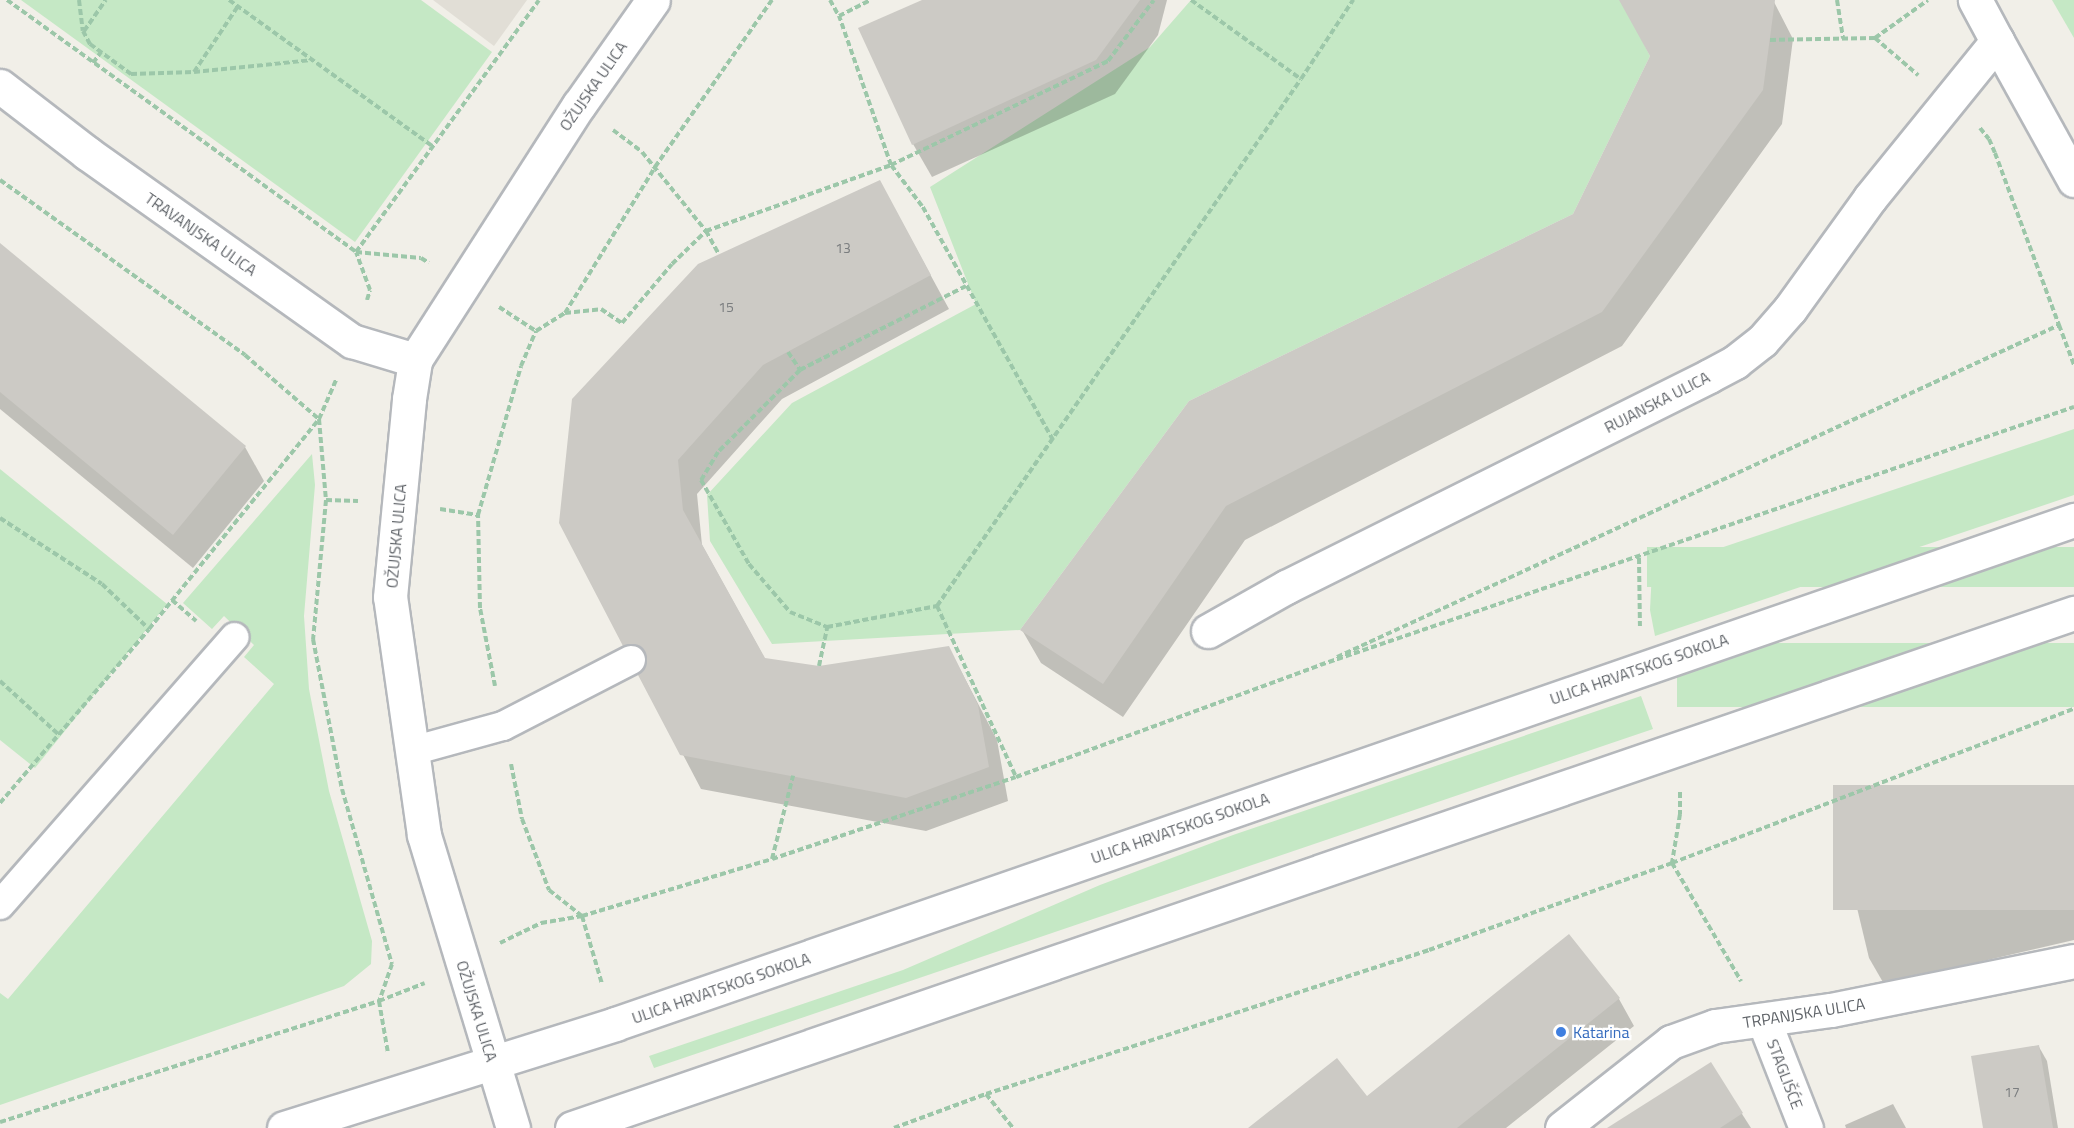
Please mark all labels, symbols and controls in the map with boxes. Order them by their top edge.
street label: OŽUJSKA ULICA [555,38,631,134]
street label: TRAVANJSKA ULICA [141,188,261,280]
house number: 13 [835,240,851,256]
house number: 15 [718,299,734,315]
street label: RUJANSKA ULICA [1601,367,1713,437]
street label: OŽUJSKA ULICA [382,483,410,589]
street label: ULICA HRVATSKOG SOKOLA [1547,629,1731,709]
street label: ULICA HRVATSKOG SOKOLA [1088,788,1272,868]
street label: ULICA HRVATSKOG SOKOLA [629,948,813,1028]
street label: OŽUJSKA ULICA [453,958,501,1064]
street label: TRPANJSKA ULICA [1742,994,1866,1032]
place label: Katarina [1573,1022,1629,1042]
marker: Katarina [1554,1025,1568,1039]
street label: STAGLIŠĆE [1763,1036,1807,1112]
house number: 17 [2004,1084,2020,1100]

